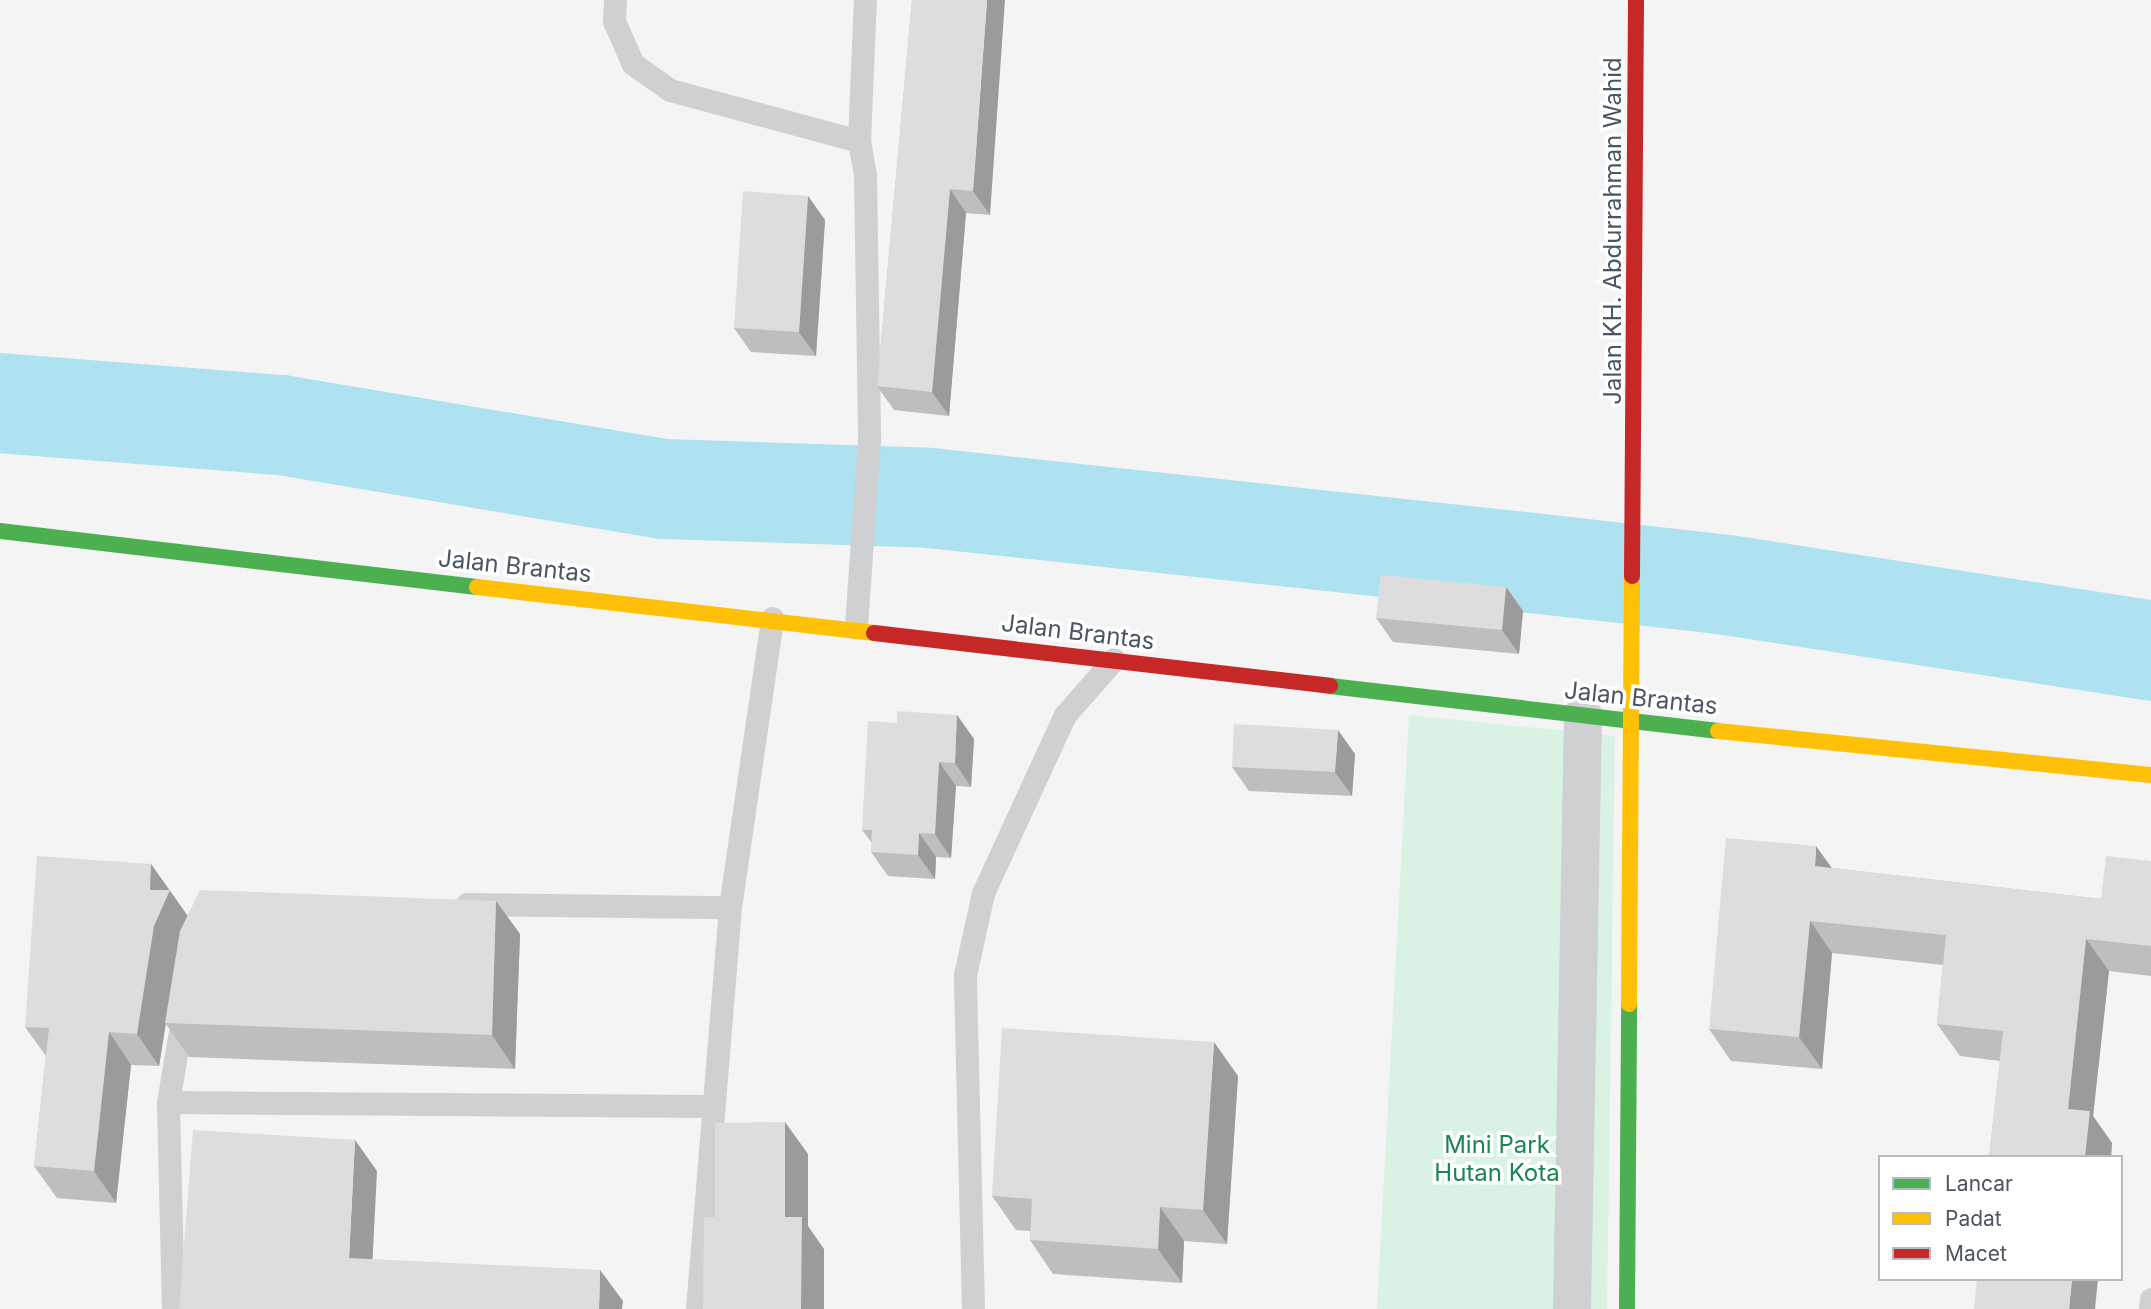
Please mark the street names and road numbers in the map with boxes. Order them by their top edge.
street label: Jalan KH. Abdurrahman Wahid [1599,57,1627,405]
street label: Jalan Brantas [437,544,593,588]
street label: Jalan Brantas [1000,608,1156,656]
street label: Jalan Brantas [1563,676,1719,720]

